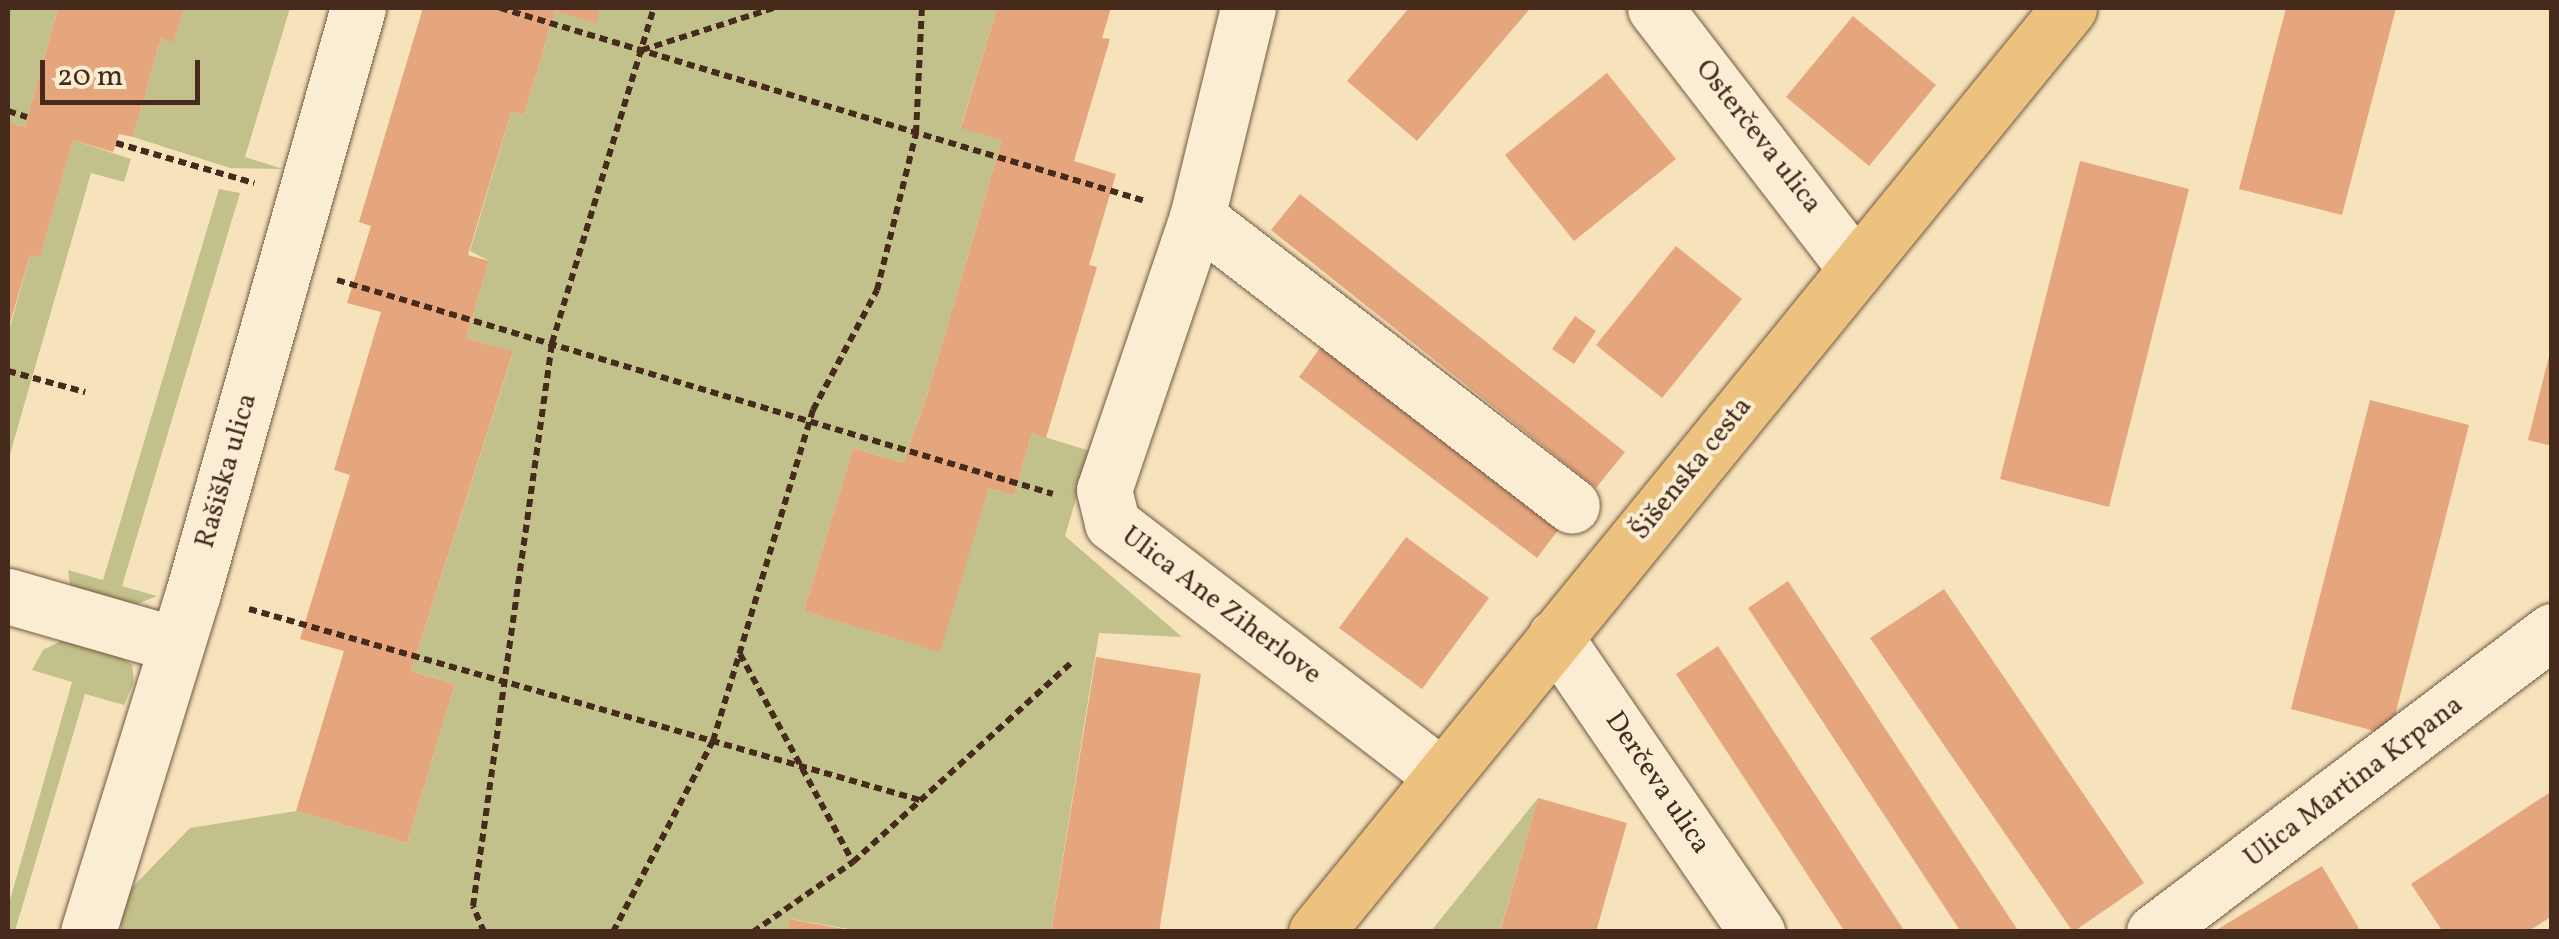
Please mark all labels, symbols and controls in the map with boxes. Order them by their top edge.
scale bar [45,40,205,102]
street label: Osterčeva ulica [1688,53,1828,221]
text: 20 m [57,56,123,98]
street label: Rašiška ulica [189,390,265,552]
street label: Šišenska cesta [1624,391,1760,547]
street label: Ulica Ane Ziherlove [1114,520,1328,692]
street label: Ulica Martina Krpana [2238,689,2470,875]
street label: Derčeva ulica [1597,705,1717,861]

